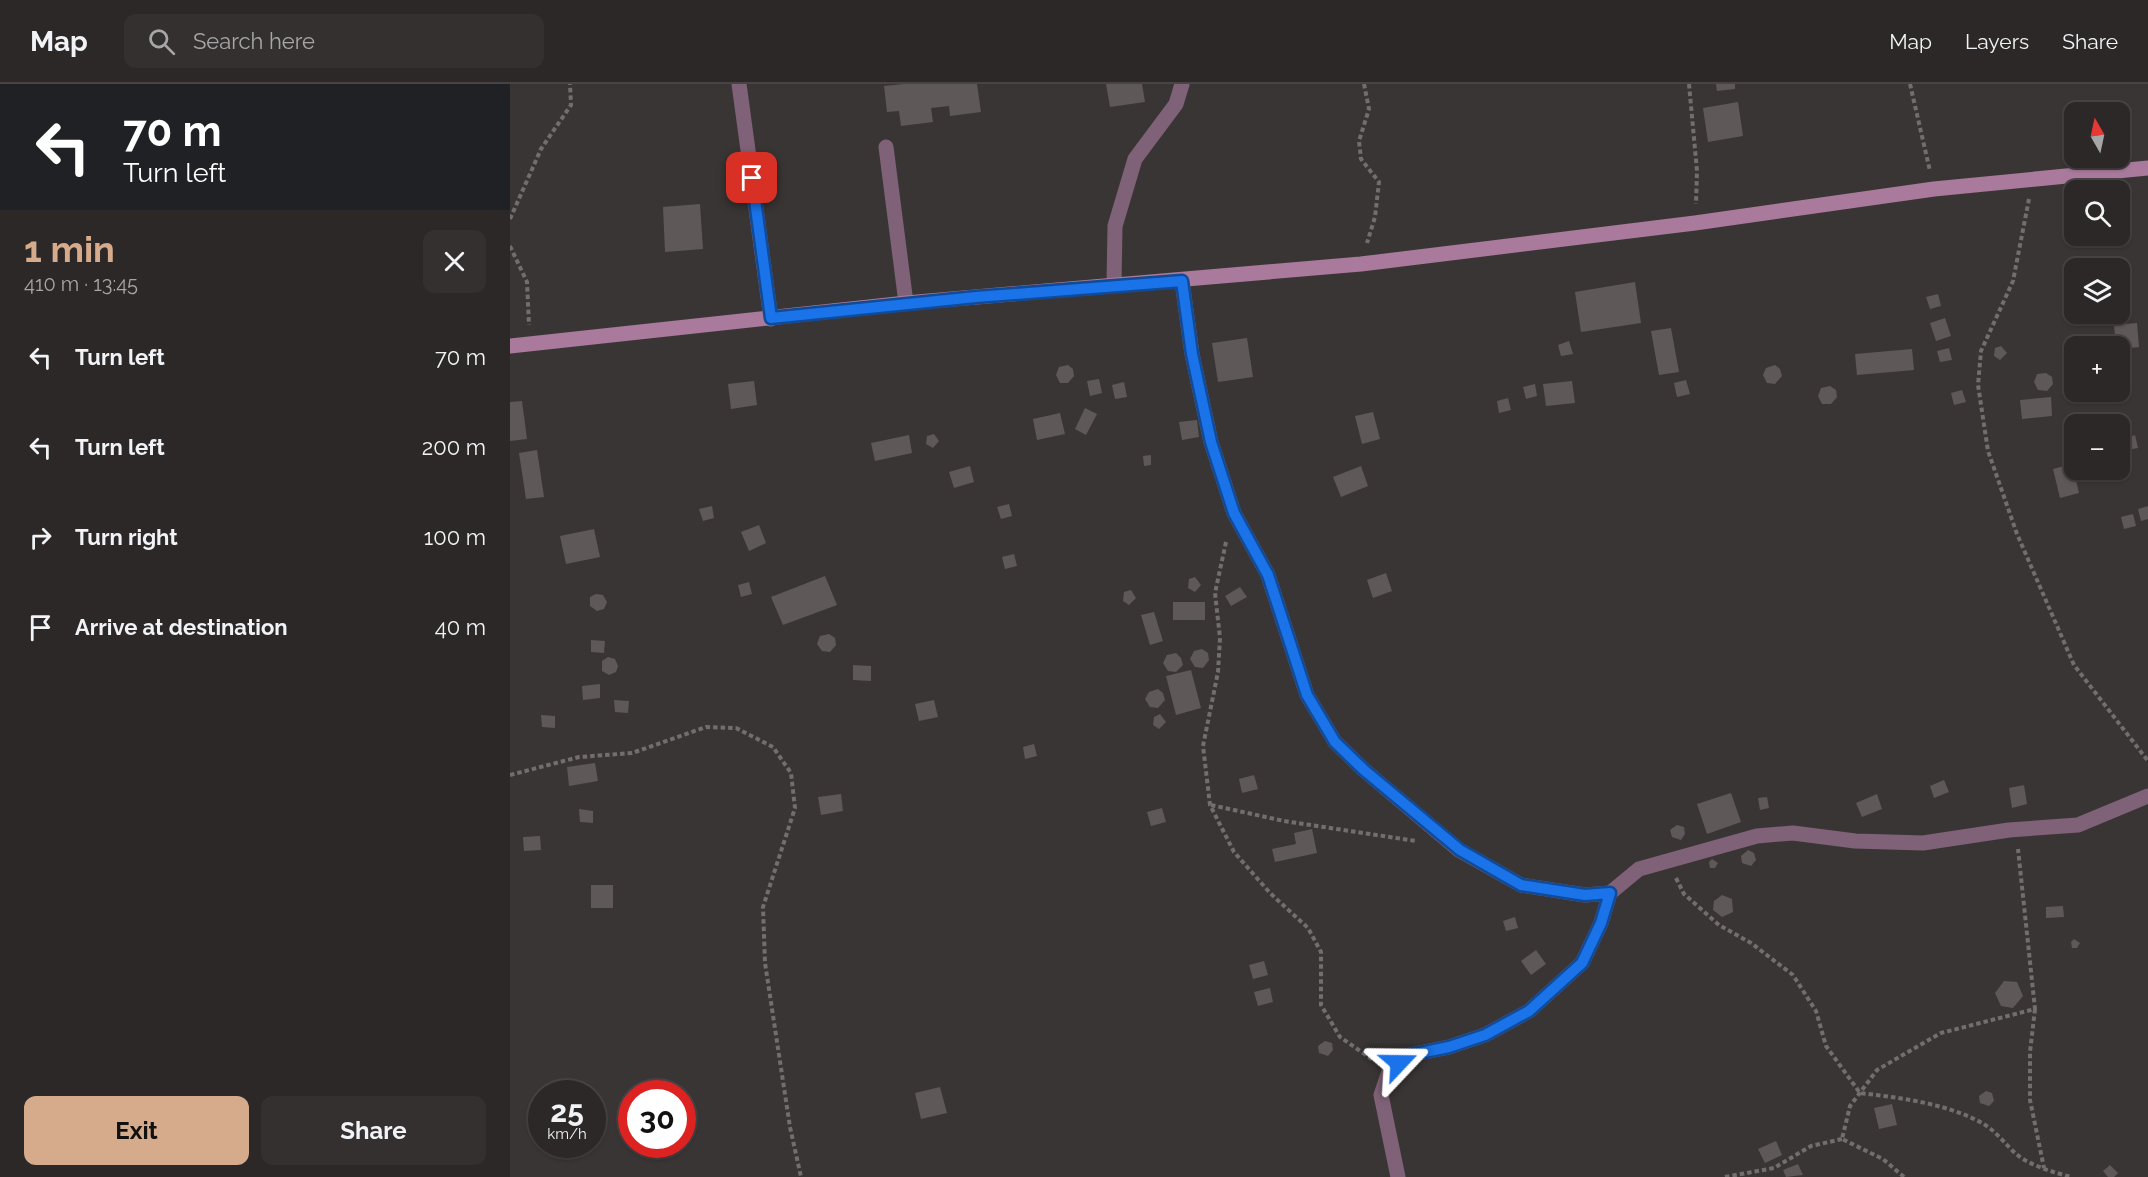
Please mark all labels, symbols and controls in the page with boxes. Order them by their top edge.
search box [124,14,544,68]
text: Map [30,25,88,58]
icon: search [145,25,178,58]
text: Search here [193,28,315,54]
text: Map [1889,29,1932,54]
text: Layers [1965,29,2029,54]
text: Share [2062,29,2118,54]
north arrow [2064,102,2130,168]
map controls [2064,102,2130,480]
text: 70 m [123,107,222,156]
icon: left [24,108,102,186]
pin [726,152,777,203]
text: Turn left [123,157,226,188]
icon: arrive [735,161,768,194]
button: search [2064,180,2130,246]
text: 1 min [24,228,115,270]
button: close [423,230,486,293]
button: layers [2064,258,2130,324]
text: 410 m · 13:45 [24,272,138,296]
button: + [2064,336,2130,402]
icon: left [24,341,57,374]
text: Turn left [75,344,165,370]
text: 70 m [435,344,486,370]
button: − [2064,414,2130,480]
icon: left [24,431,57,464]
text: Turn left [75,434,165,460]
text: 200 m [422,434,486,460]
icon: right [24,521,57,554]
text: Turn right [75,524,178,550]
text: 100 m [424,524,486,550]
icon: arrive [24,611,57,644]
text: Arrive at destination [75,614,288,640]
text: 40 m [435,614,486,640]
position arrow [1367,1031,1431,1095]
speed limit sign: 30 [618,1080,696,1158]
text: 25 [550,1094,584,1129]
button: Exit [24,1096,249,1165]
button: Share [261,1096,486,1165]
text: km/h [547,1125,587,1143]

